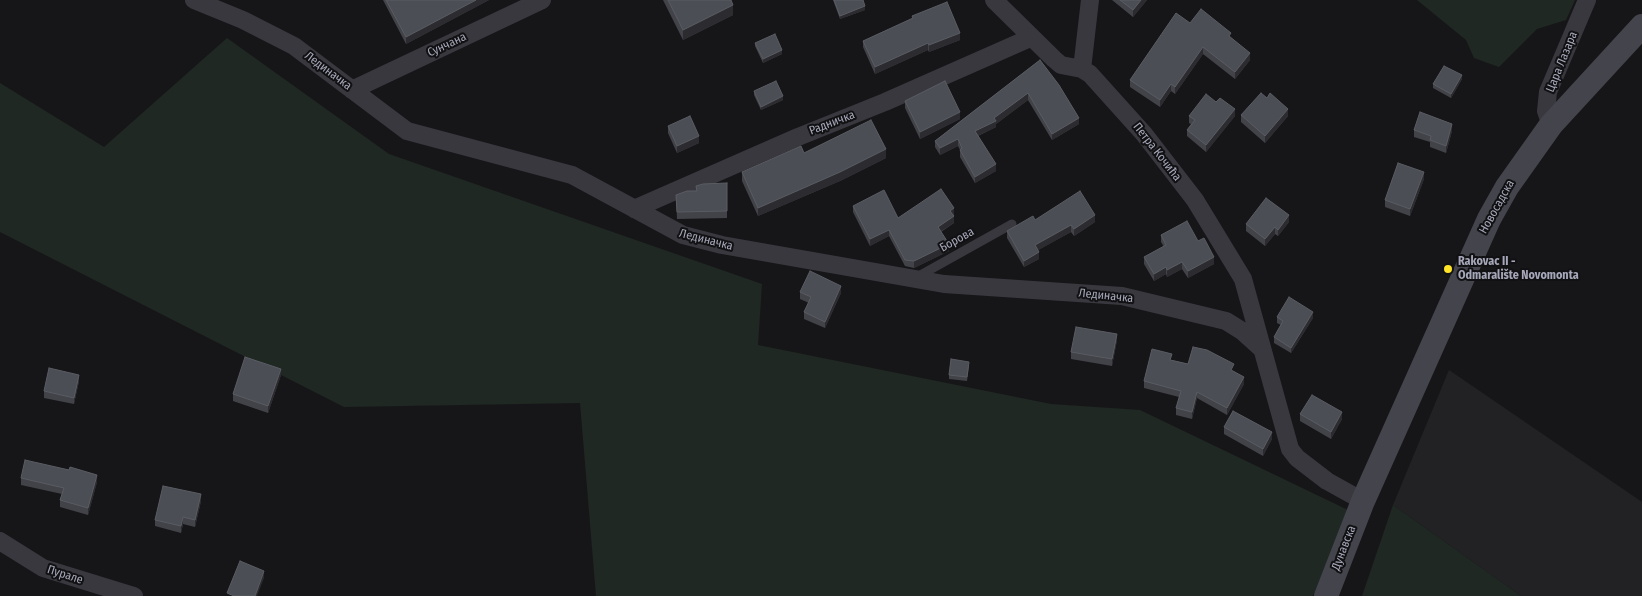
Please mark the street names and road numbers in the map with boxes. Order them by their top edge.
street label: Сунчана [425,30,469,60]
street label: Цара Лазара [1543,30,1581,94]
street label: Лединачка [302,49,354,93]
street label: Радничка [807,108,857,138]
street label: Петра Кочића [1130,120,1184,184]
street label: Новосадска [1476,178,1518,236]
street label: Борова [937,225,977,255]
street label: Лединачка [678,226,734,254]
street label: Лединачка [1078,286,1134,306]
street label: Дунавска [1329,524,1359,572]
street label: Пурале [45,562,85,588]

